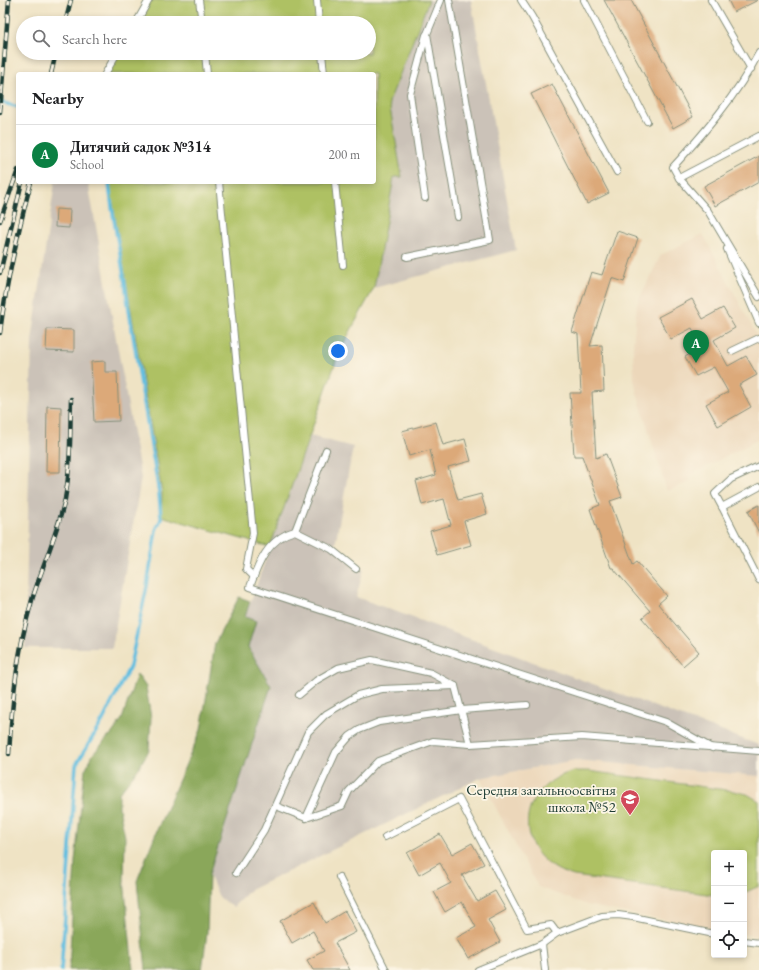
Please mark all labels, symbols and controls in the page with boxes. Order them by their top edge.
search box [16,16,376,60]
icon: search [30,27,52,49]
text: Search here [62,29,127,48]
text: Nearby [32,87,84,109]
text: Дитячий садок №314 [70,137,211,156]
text: A [40,146,50,163]
text: 200 m [329,146,360,163]
text: School [70,156,104,173]
pin: A [683,330,709,363]
your location [328,341,348,361]
place label: Середня загальноосвітня школа №52 [466,780,617,816]
school or university icon: Середня загальноосвітня школа №52 [619,788,641,816]
map controls [711,850,747,958]
button: + [711,850,747,886]
button: − [711,886,747,922]
button: locate [711,922,747,958]

